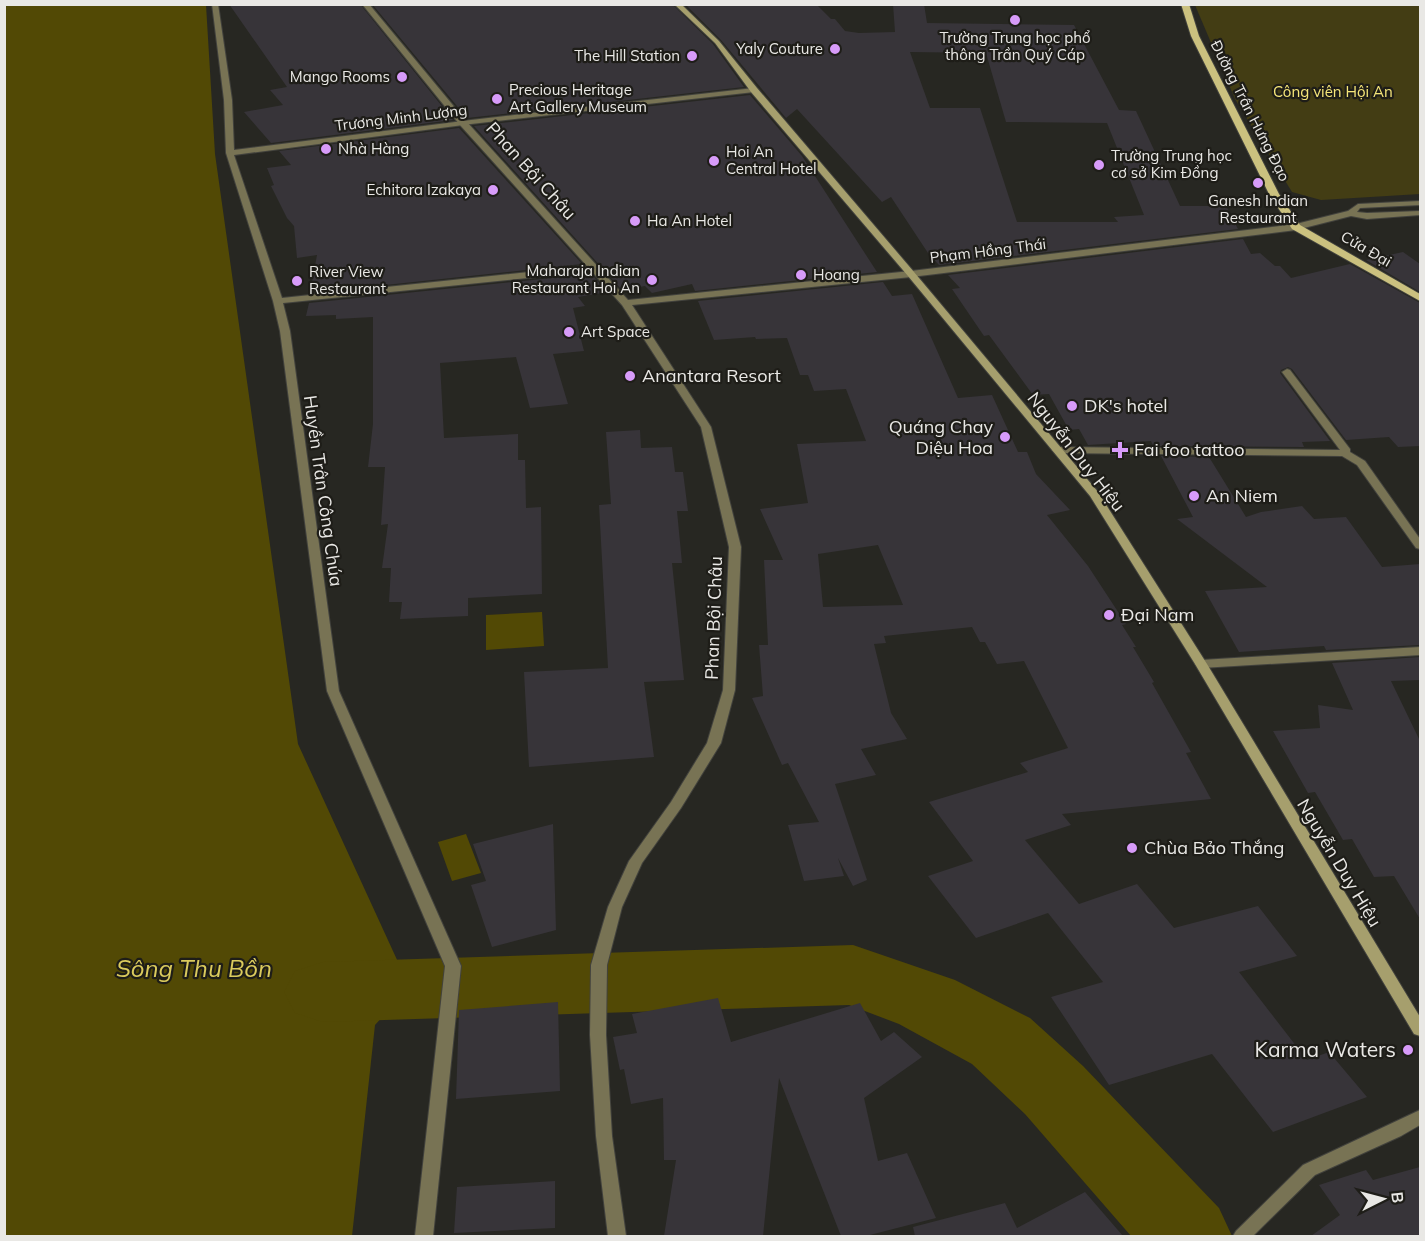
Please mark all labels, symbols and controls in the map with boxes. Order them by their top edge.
marker: Trường Trung học phổ thông Trần Quý Cáp [1008,13,1022,27]
place label: Trường Trung học phổ thông Trần Quý Cáp [939,28,1091,64]
street label: Đường Trần Hưng Đạo [1207,37,1294,185]
place label: Yaly Couture [735,39,823,58]
marker: Yaly Couture [828,42,842,56]
place label: The Hill Station [574,46,680,65]
marker: The Hill Station [685,49,699,63]
place label: Mango Rooms [290,67,390,86]
marker: Mango Rooms [395,70,409,84]
place label: Precious Heritage Art Gallery Museum [509,80,647,116]
park label: Công viên Hội An [1273,82,1393,101]
marker: Precious Heritage Art Gallery Museum [490,92,504,106]
street label: Trương Minh Lượng [334,100,468,135]
street label: Phan Bội Châu [481,117,581,224]
place label: Nhà Hàng [338,139,409,158]
marker: Nhà Hàng [319,142,333,156]
place label: Hoi An Central Hotel [726,142,817,178]
place label: Trường Trung học cơ sở Kim Đồng [1111,146,1232,182]
marker: Hoi An Central Hotel [707,154,721,168]
marker: Trường Trung học cơ sở Kim Đồng [1092,158,1106,172]
marker: Ganesh Indian Restaurant [1251,176,1265,190]
place label: Echitora Izakaya [366,180,481,199]
marker: Echitora Izakaya [486,183,500,197]
place label: Ganesh Indian Restaurant [1208,191,1308,227]
place label: Ha An Hotel [647,211,732,230]
marker: Ha An Hotel [628,214,642,228]
street label: Cửa Đại [1337,226,1395,271]
street label: Phạm Hồng Thái [929,234,1047,267]
place label: Maharaja Indian Restaurant Hoi An [512,261,640,297]
place label: River View Restaurant [309,262,386,298]
place label: Hoang [813,265,860,284]
marker: Hoang [794,268,808,282]
marker: Maharaja Indian Restaurant Hoi An [645,273,659,287]
marker: River View Restaurant [290,274,304,288]
place label: Art Space [581,322,650,341]
marker: Art Space [562,325,576,339]
place label: Anantara Resort [642,364,781,387]
marker: Anantara Resort [623,369,637,383]
street label: Nguyễn Duy Hiệu [1023,387,1130,516]
street label: Huyền Trân Công Chúa [299,394,348,588]
place label: DK's hotel [1084,394,1167,417]
marker: DK's hotel [1065,399,1079,413]
place label: Quáng Chay Diệu Hoa [889,415,993,459]
marker: Quáng Chay Diệu Hoa [998,430,1012,444]
place label: Fai foo tattoo [1134,438,1245,461]
marker: Fai foo tattoo [1111,441,1129,459]
place label: An Niem [1206,484,1278,507]
marker: An Niem [1187,489,1201,503]
street label: Phan Bội Châu [700,556,727,680]
place label: Đại Nam [1121,603,1194,626]
marker: Đại Nam [1102,608,1116,622]
street label: Nguyễn Duy Hiệu [1292,794,1387,931]
place label: Chùa Bảo Thắng [1144,836,1284,859]
marker: Chùa Bảo Thắng [1125,841,1139,855]
water label: Sông Thu Bồn [116,953,272,983]
place label: Karma Waters [1255,1036,1396,1062]
marker: Karma Waters [1401,1043,1415,1057]
north arrow [1353,1169,1413,1229]
text: B [1387,1191,1408,1204]

